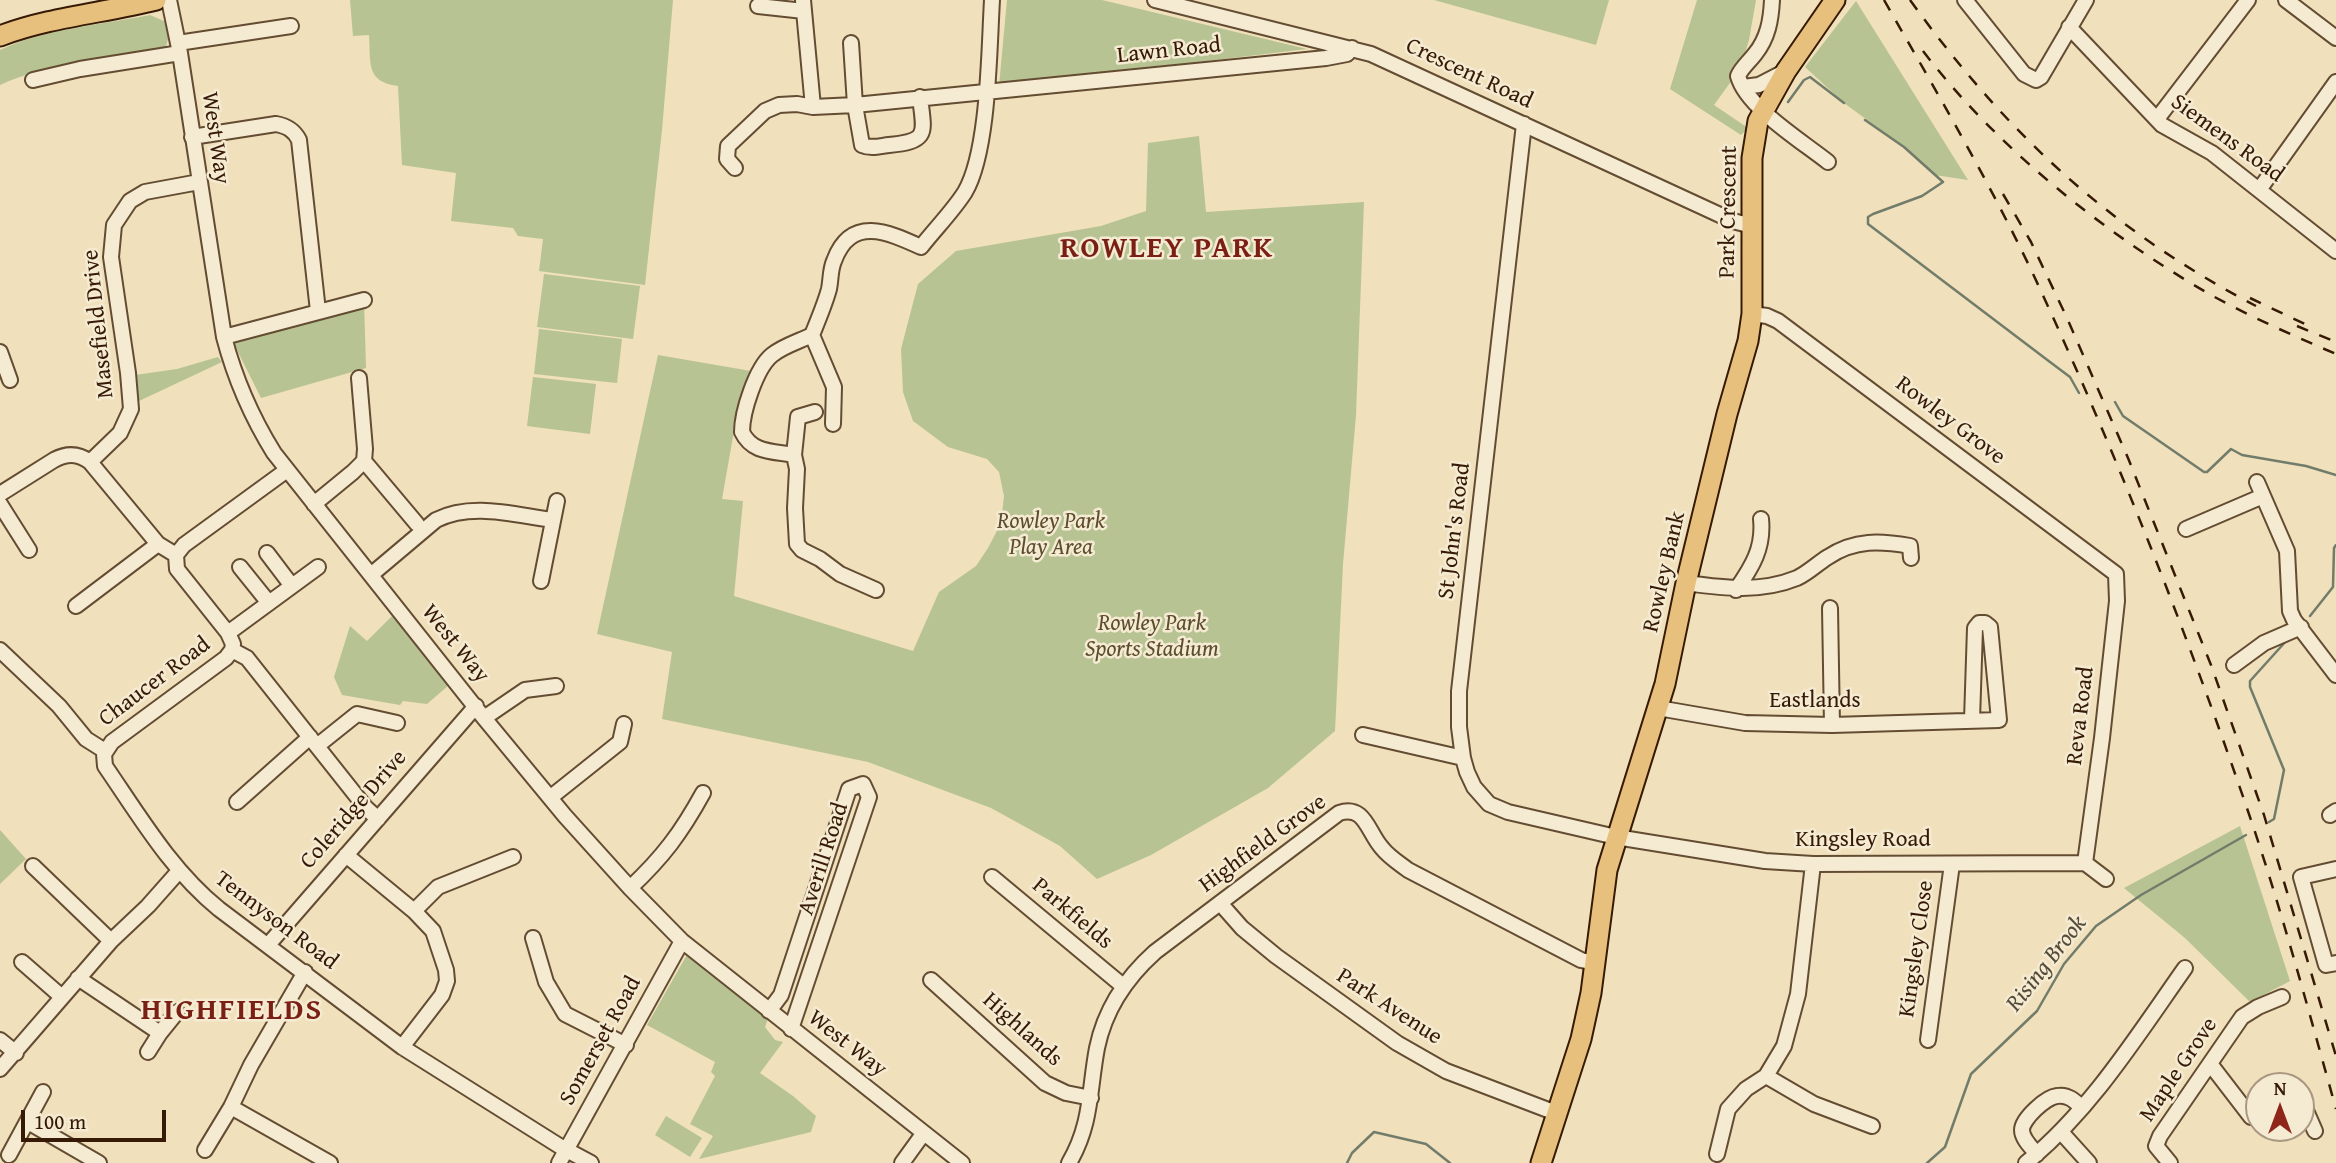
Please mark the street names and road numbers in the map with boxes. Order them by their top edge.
street label: Lawn Road [1116,32,1222,70]
street label: Crescent Road [1401,33,1537,115]
street label: Siemens Road [2165,89,2289,189]
street label: West Way [195,90,235,186]
street label: Park Crescent [1714,145,1744,279]
street label: Masefield Drive [77,248,121,400]
street label: Rowley Grove [1890,371,2010,471]
street label: St John's Road [1433,461,1477,601]
street label: Rowley Bank [1638,509,1692,635]
street label: West Way [415,599,495,689]
street label: Chaucer Road [94,631,216,733]
street label: Reva Road [2061,665,2101,767]
street label: Eastlands [1769,687,1861,715]
street label: Coleridge Drive [295,745,413,875]
street label: Highfield Grove [1194,789,1332,899]
street label: Averill Road [793,799,855,919]
street label: Kingsley Road [1795,826,1931,854]
street label: Tennyson Road [209,866,343,976]
street label: Parkfields [1026,872,1118,956]
street label: Kingsley Close [1894,879,1940,1019]
street label: Park Avenue [1331,963,1447,1051]
street label: Somerset Road [554,972,648,1110]
street label: Highlands [976,987,1068,1073]
street label: West Way [802,1005,892,1083]
street label: Maple Grove [2134,1012,2224,1128]

